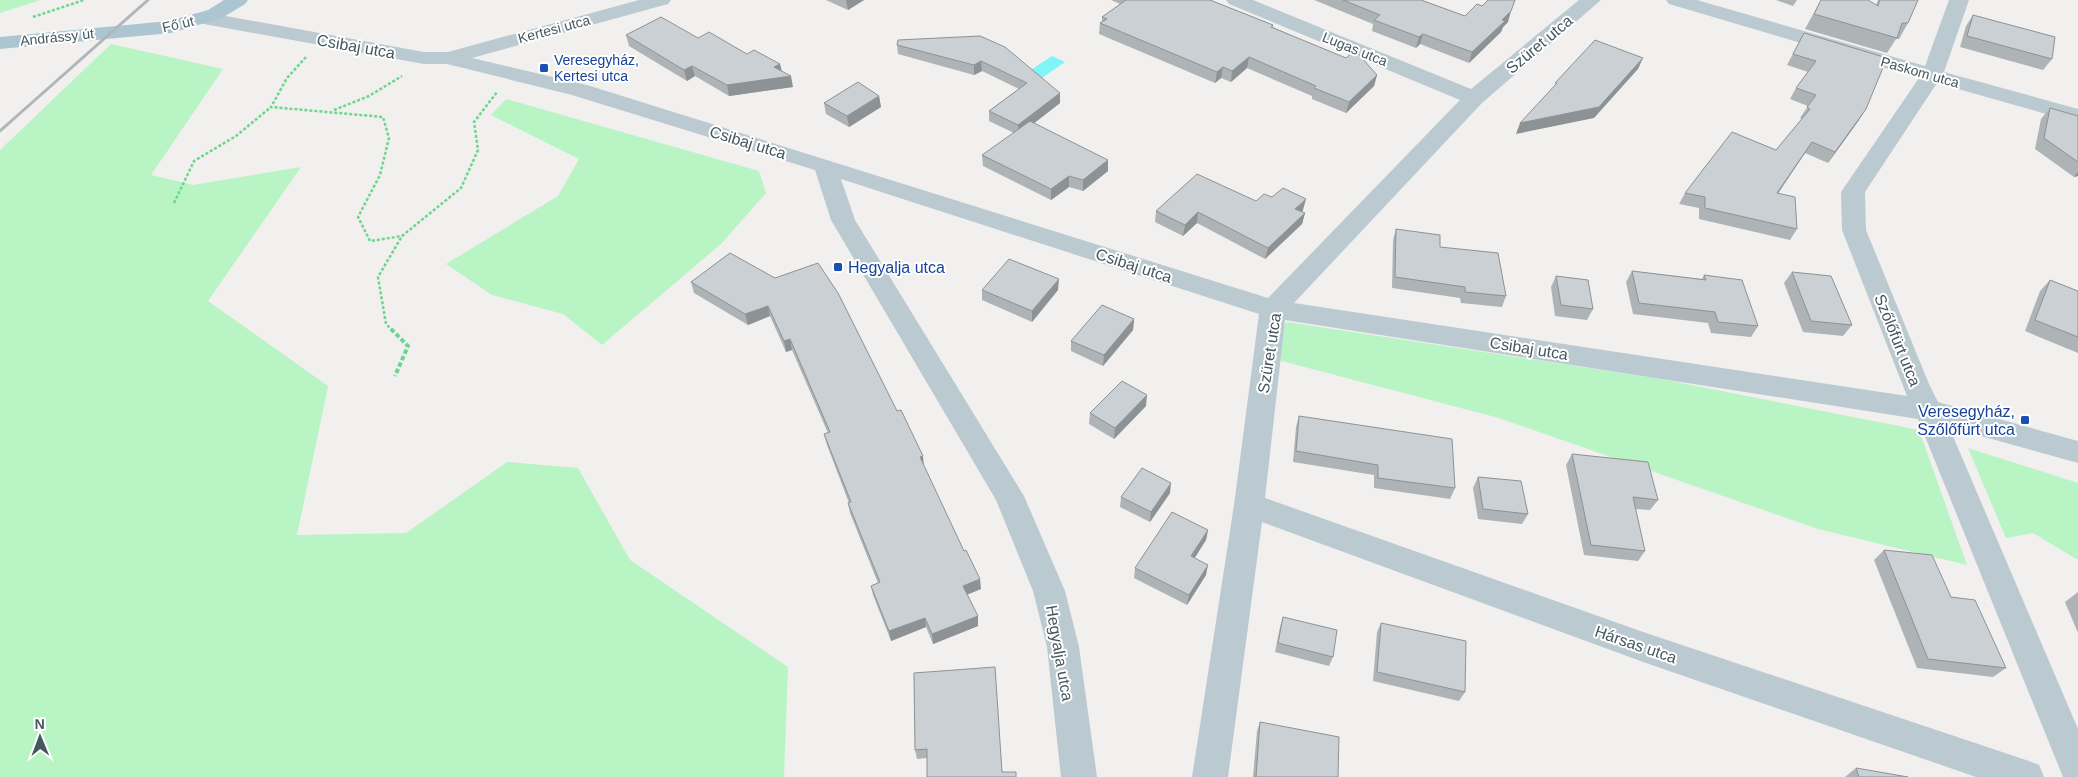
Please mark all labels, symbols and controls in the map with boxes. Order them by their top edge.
street label: Kertesi utca [516,12,592,46]
street label: Szüret utca [1503,12,1576,77]
street label: Fő út [161,13,195,35]
street label: Andrássy út [19,25,95,49]
street label: Lugas utca [1320,29,1390,69]
street label: Csibaj utca [315,31,396,62]
place label: Veresegyház, Kertesi utca [554,52,639,84]
street label: Paskom utca [1879,53,1961,91]
marker: Veresegyház, Kertesi utca [538,62,550,74]
street label: Csibaj utca [708,123,788,162]
street label: Csibaj utca [1094,245,1174,286]
place label: Hegyalja utca [848,259,945,276]
marker: Hegyalja utca [832,261,844,273]
street label: Szőlőfürt utca [1871,292,1924,389]
street label: Szüret utca [1255,312,1284,394]
street label: Csibaj utca [1489,334,1569,363]
place label: Veresegyház, Szőlőfürt utca [1917,403,2015,438]
marker: Veresegyház, Szőlőfürt utca [2019,414,2031,426]
street label: Hegyalja utca [1043,604,1076,702]
street label: Hársas utca [1593,623,1679,666]
north arrow [15,712,65,762]
text: N [35,716,45,732]

